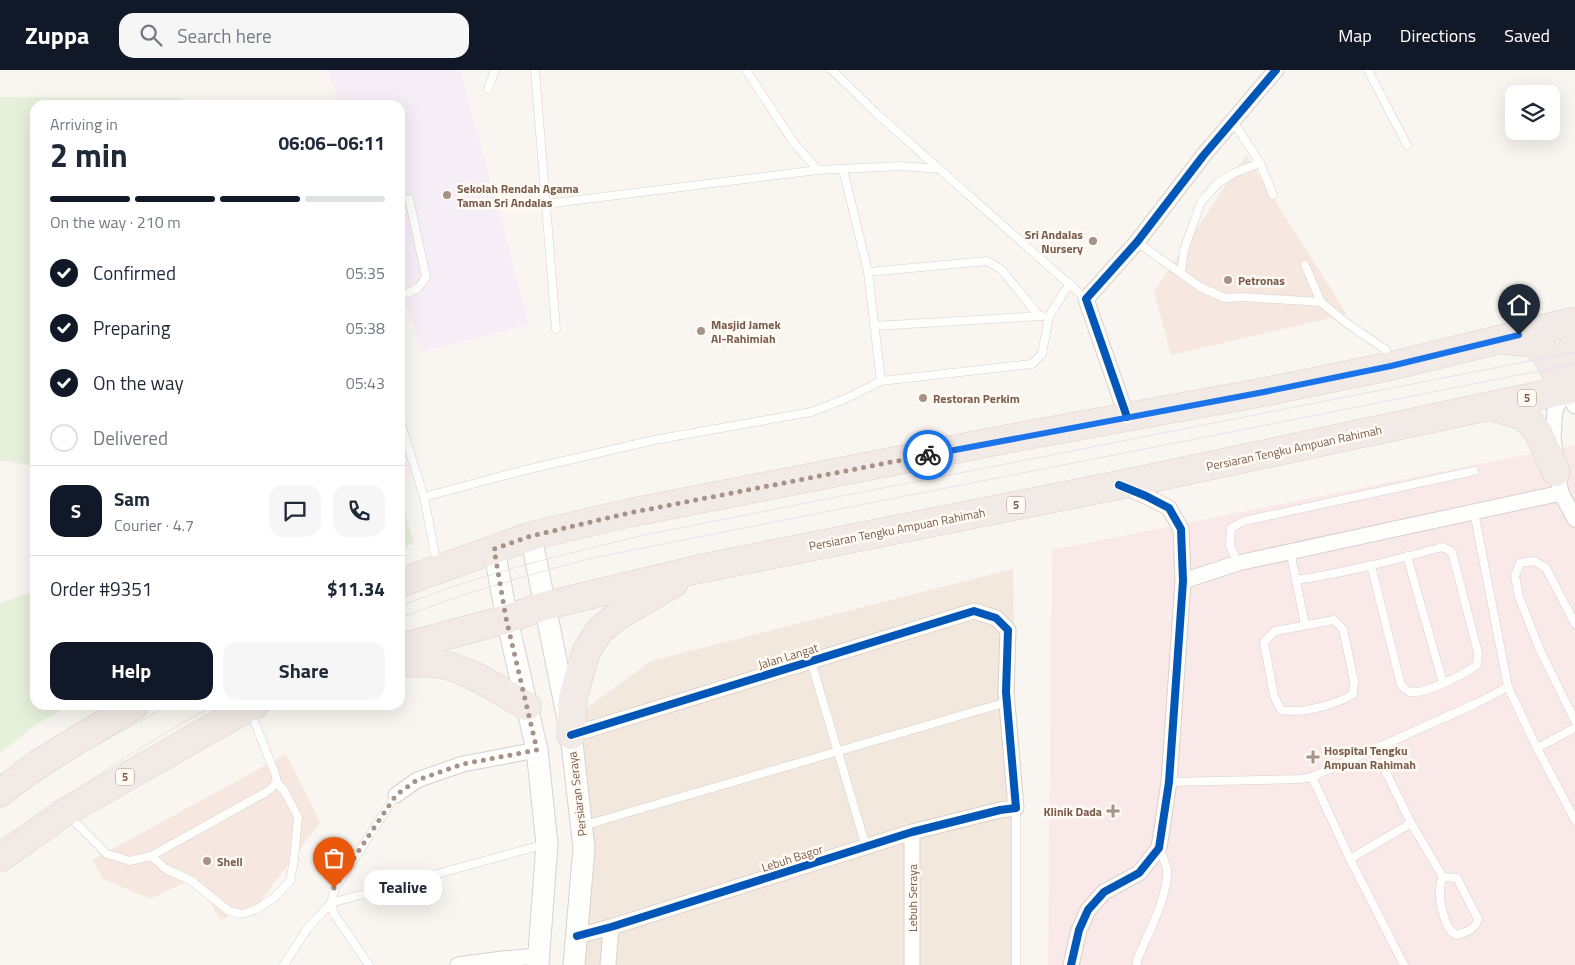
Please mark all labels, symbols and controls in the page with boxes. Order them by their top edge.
search box [119,13,469,58]
text: Zuppa [25,17,89,53]
icon: search [137,21,165,49]
text: Search here [177,21,271,50]
text: Map [1338,22,1372,49]
text: Directions [1400,22,1476,49]
text: Saved [1504,22,1550,49]
map controls [1505,85,1560,140]
button: layers [1505,85,1560,140]
text: Arriving in [50,112,118,136]
text: 06:06–06:11 [278,128,385,157]
text: 2 min [50,131,128,179]
place label: Sekolah Rendah Agama Taman Sri Andalas [457,179,579,212]
marker: Sekolah Rendah Agama Taman Sri Andalas [441,189,453,201]
text: On the way · 210 m [50,210,181,234]
place label: Sri Andalas Nursery [1025,225,1083,258]
marker: Sri Andalas Nursery [1087,235,1099,247]
text: Confirmed [93,258,176,287]
icon: check [50,259,78,287]
text: 05:35 [346,261,385,285]
place label: Petronas [1238,271,1285,290]
marker: Petronas [1222,274,1234,286]
pin [1498,284,1540,335]
icon: home [1505,291,1533,319]
text: Preparing [93,313,170,342]
icon: check [50,314,78,342]
place label: Masjid Jamek Al-Rahimiah [711,315,781,348]
text: 05:38 [346,316,385,340]
marker: Masjid Jamek Al-Rahimiah [695,325,707,337]
text: On the way [93,368,184,397]
icon: check [50,369,78,397]
text: 05:43 [346,371,385,395]
place label: Restoran Perkim [933,389,1020,408]
road number: 5 [1518,389,1536,406]
marker: Restoran Perkim [917,392,929,404]
street label: Persiaran Tengku Ampuan Rahimah [1204,420,1384,476]
text: Delivered [93,423,168,452]
courier [903,430,953,480]
icon: bike [914,441,942,469]
text: Sam [114,484,150,513]
button: chat [269,485,321,537]
button: phone [333,485,385,537]
text: S [71,496,81,525]
road number: 5 [1007,496,1025,514]
street label: Persiaran Tengku Ampuan Rahimah [807,503,987,555]
text: Courier · 4.7 [114,513,194,537]
text: Order #9351 [50,574,152,603]
text: $11.34 [327,574,385,603]
street label: Jalan Langat [756,638,821,674]
button: Help [50,642,213,700]
button: Share [223,642,385,700]
place label: Hospital Tengku Ampuan Rahimah [1324,741,1416,774]
marker: Hospital Tengku Ampuan Rahimah [1306,750,1320,764]
street label: Persiaran Seraya [562,751,592,837]
road number: 5 [116,769,134,786]
place label: Klinik Dada [1043,802,1102,821]
marker: Klinik Dada [1106,804,1120,818]
pin [313,837,355,888]
street label: Lebuh Bagor [759,839,825,877]
icon: bag [320,844,348,872]
place label: Shell [217,852,243,871]
marker: Shell [201,855,213,867]
street label: Lebuh Seraya [903,864,922,932]
callout: Tealive [364,870,442,906]
text: Tealive [379,875,427,899]

